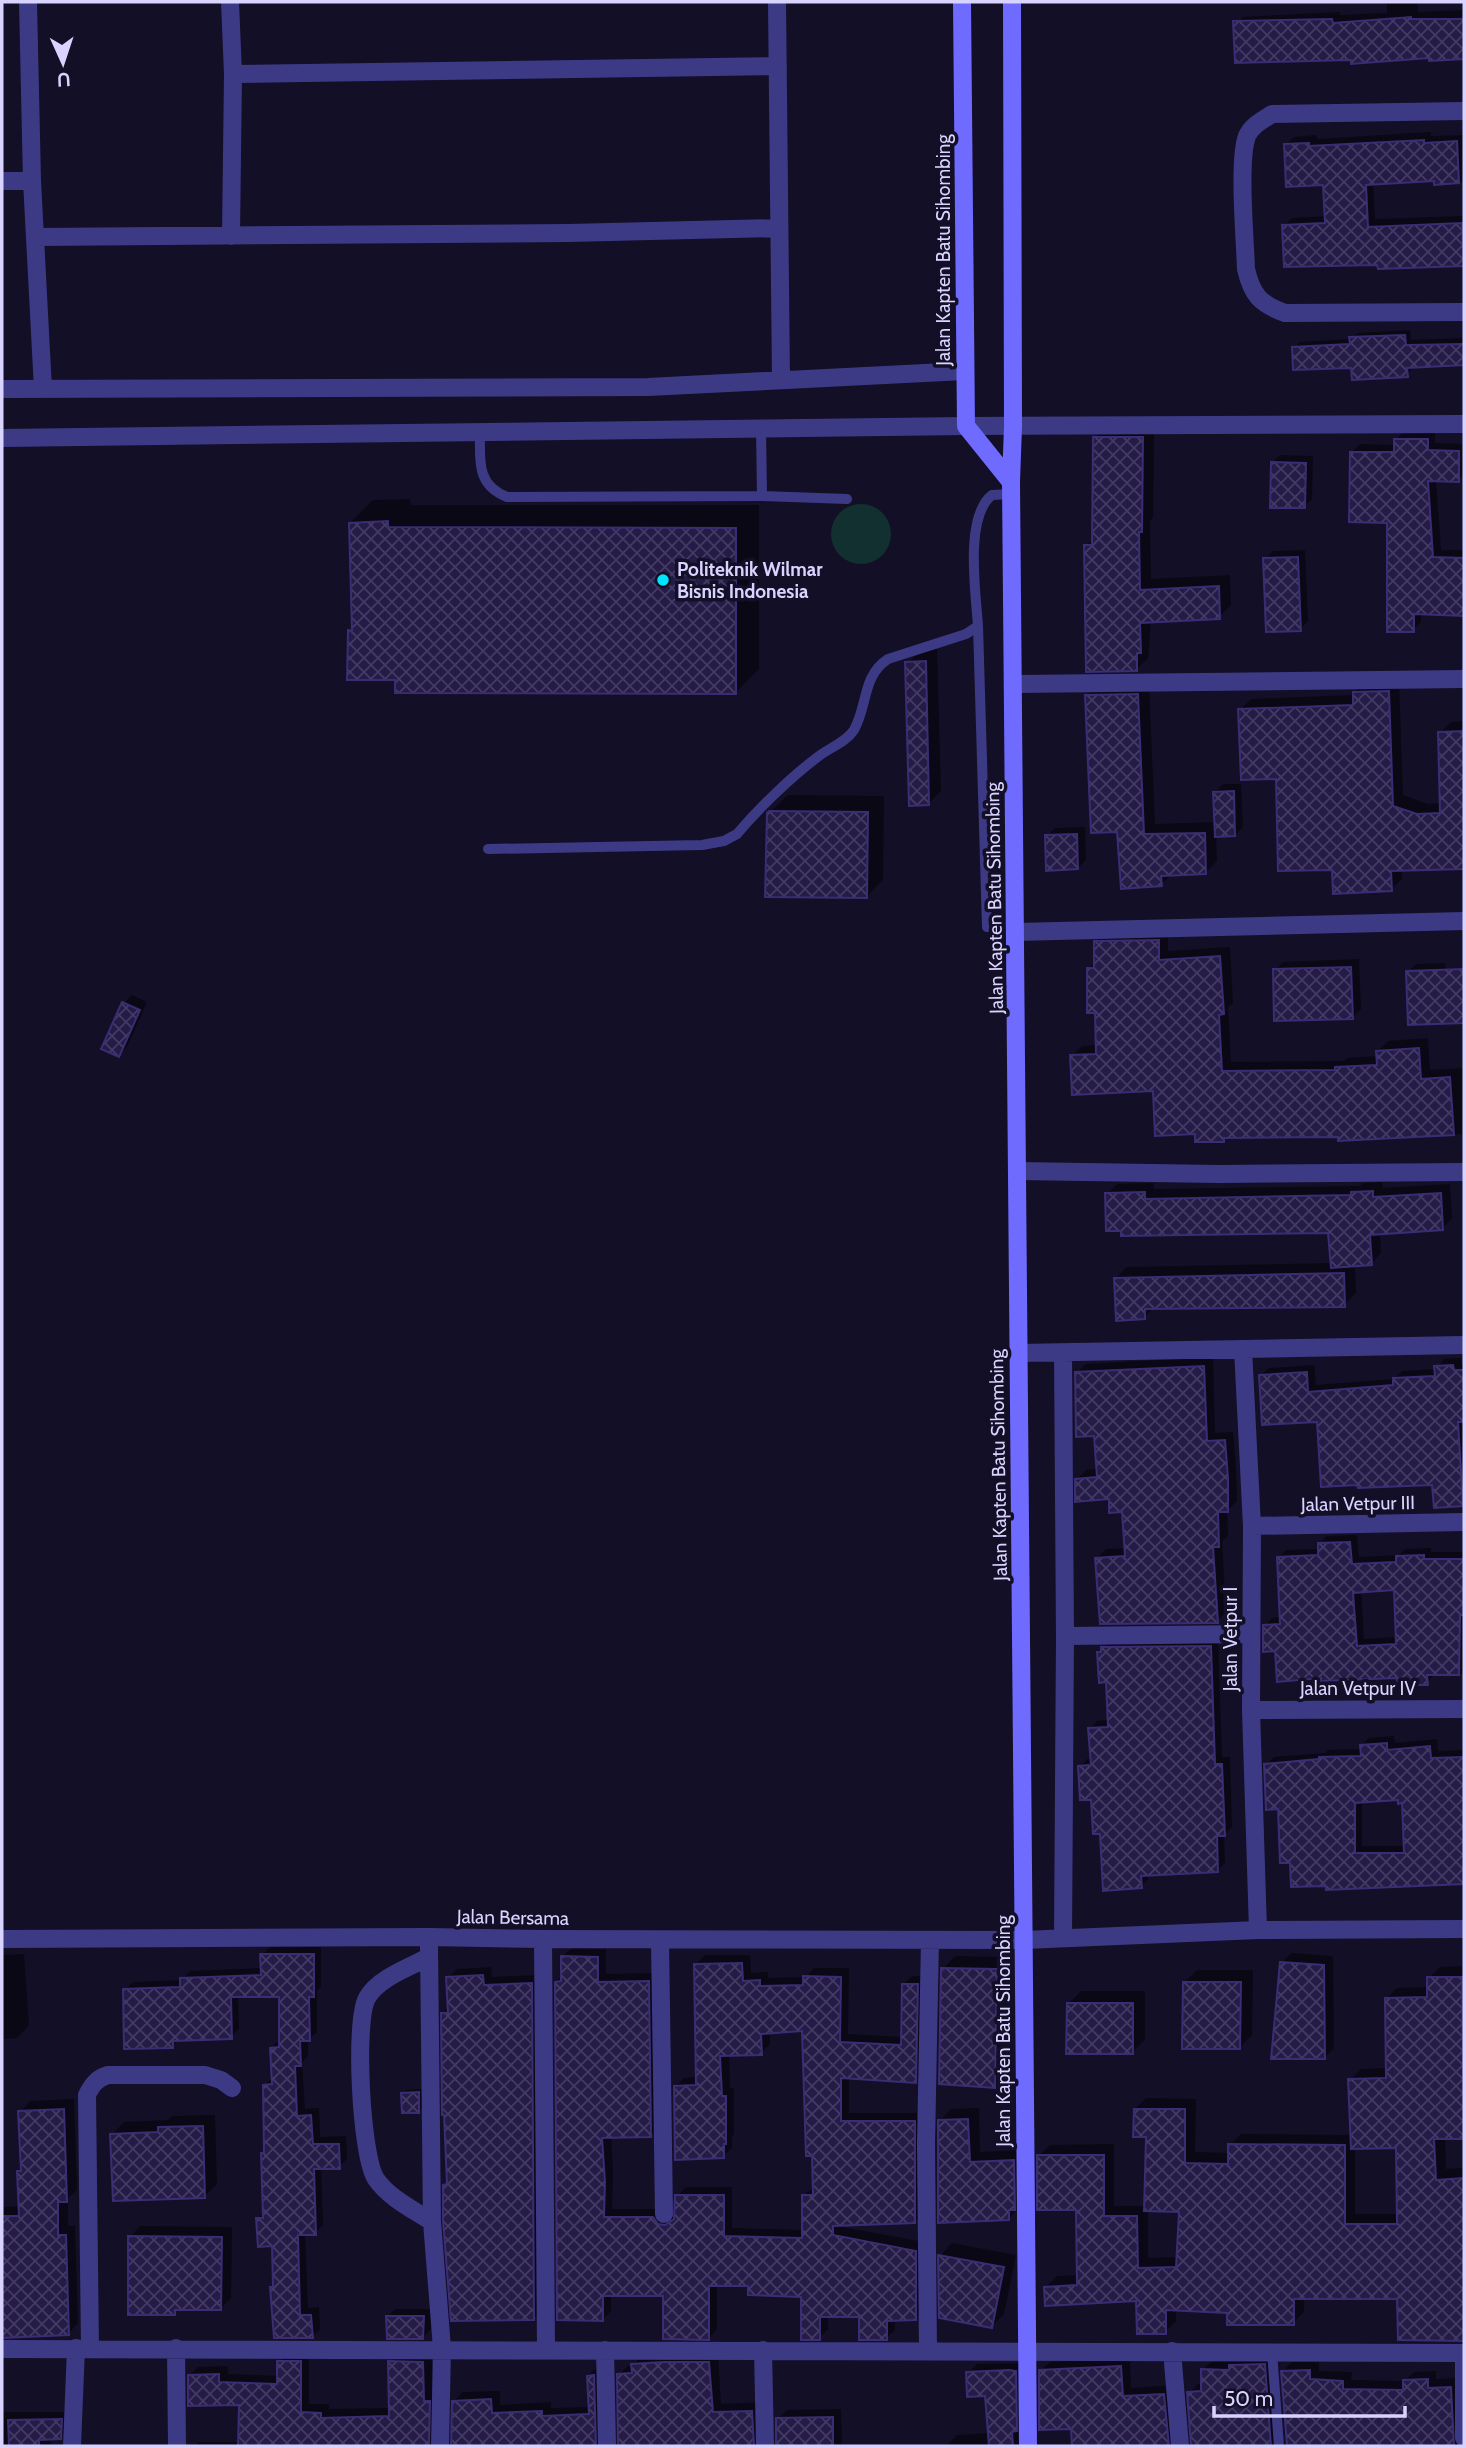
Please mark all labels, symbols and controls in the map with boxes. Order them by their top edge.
north arrow [28,28,98,98]
text: U [56,68,71,91]
street label: Jalan Kapten Batu Sihombing [932,134,955,367]
place label: Politeknik Wilmar Bisnis Indonesia [677,558,823,603]
marker: Politeknik Wilmar Bisnis Indonesia [655,572,671,588]
street label: Jalan Kapten Batu Sihombing [981,782,1008,1015]
street label: Jalan Kapten Batu Sihombing [985,1349,1012,1582]
street label: Jalan Vetpur III [1300,1491,1415,1516]
street label: Jalan Vetpur I [1219,1587,1242,1692]
street label: Jalan Vetpur IV [1299,1677,1416,1700]
street label: Jalan Bersama [456,1905,569,1930]
street label: Jalan Kapten Batu Sihombing [992,1915,1015,2148]
scale bar [1214,2374,1405,2418]
text: 50 m [1224,2386,1273,2411]

